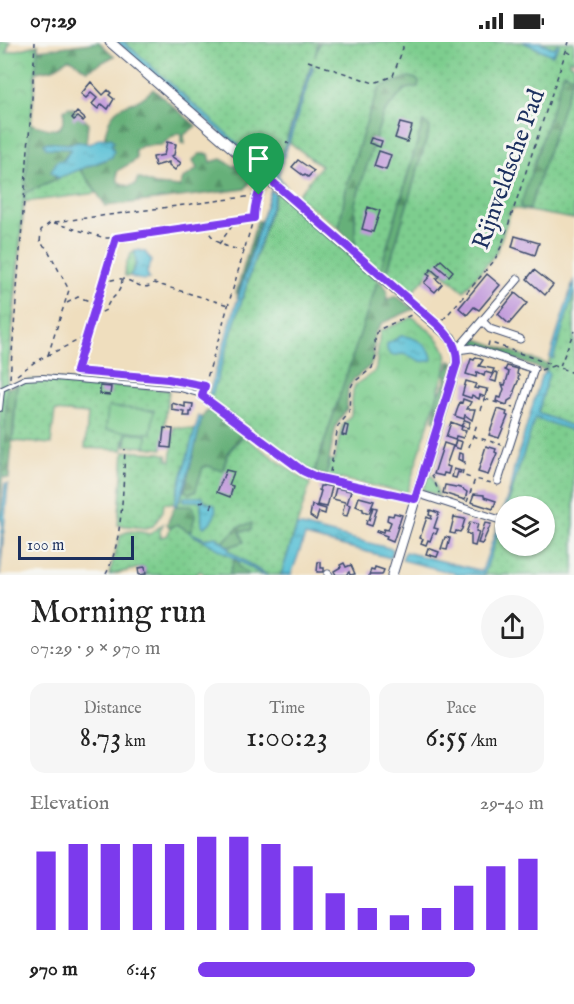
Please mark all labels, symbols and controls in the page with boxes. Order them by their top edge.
text: 07:29 [30,7,77,35]
street label: Rijnveldsche Pad [466,85,553,254]
pin [233,133,284,195]
icon: arrive [242,142,275,175]
map controls [495,496,555,556]
button: layers [495,496,555,556]
scale bar [18,533,134,560]
text: 100 m [27,536,64,556]
text: Morning run [30,592,206,634]
button: share [481,595,544,658]
text: 07:29 · 9 × 970 m [30,636,160,661]
text: Distance [84,699,142,719]
text: Time [269,699,305,719]
text: Pace [446,699,476,719]
text: 8.73 [80,719,121,757]
text: 1:00:23 [246,719,328,757]
text: 6:55 [425,719,468,757]
text: km [121,732,146,752]
text: /km [468,732,497,752]
text: Elevation [30,791,109,816]
text: 29–40 m [480,791,544,816]
text: 970 m [30,957,78,982]
text: 6:45 [126,957,157,982]

